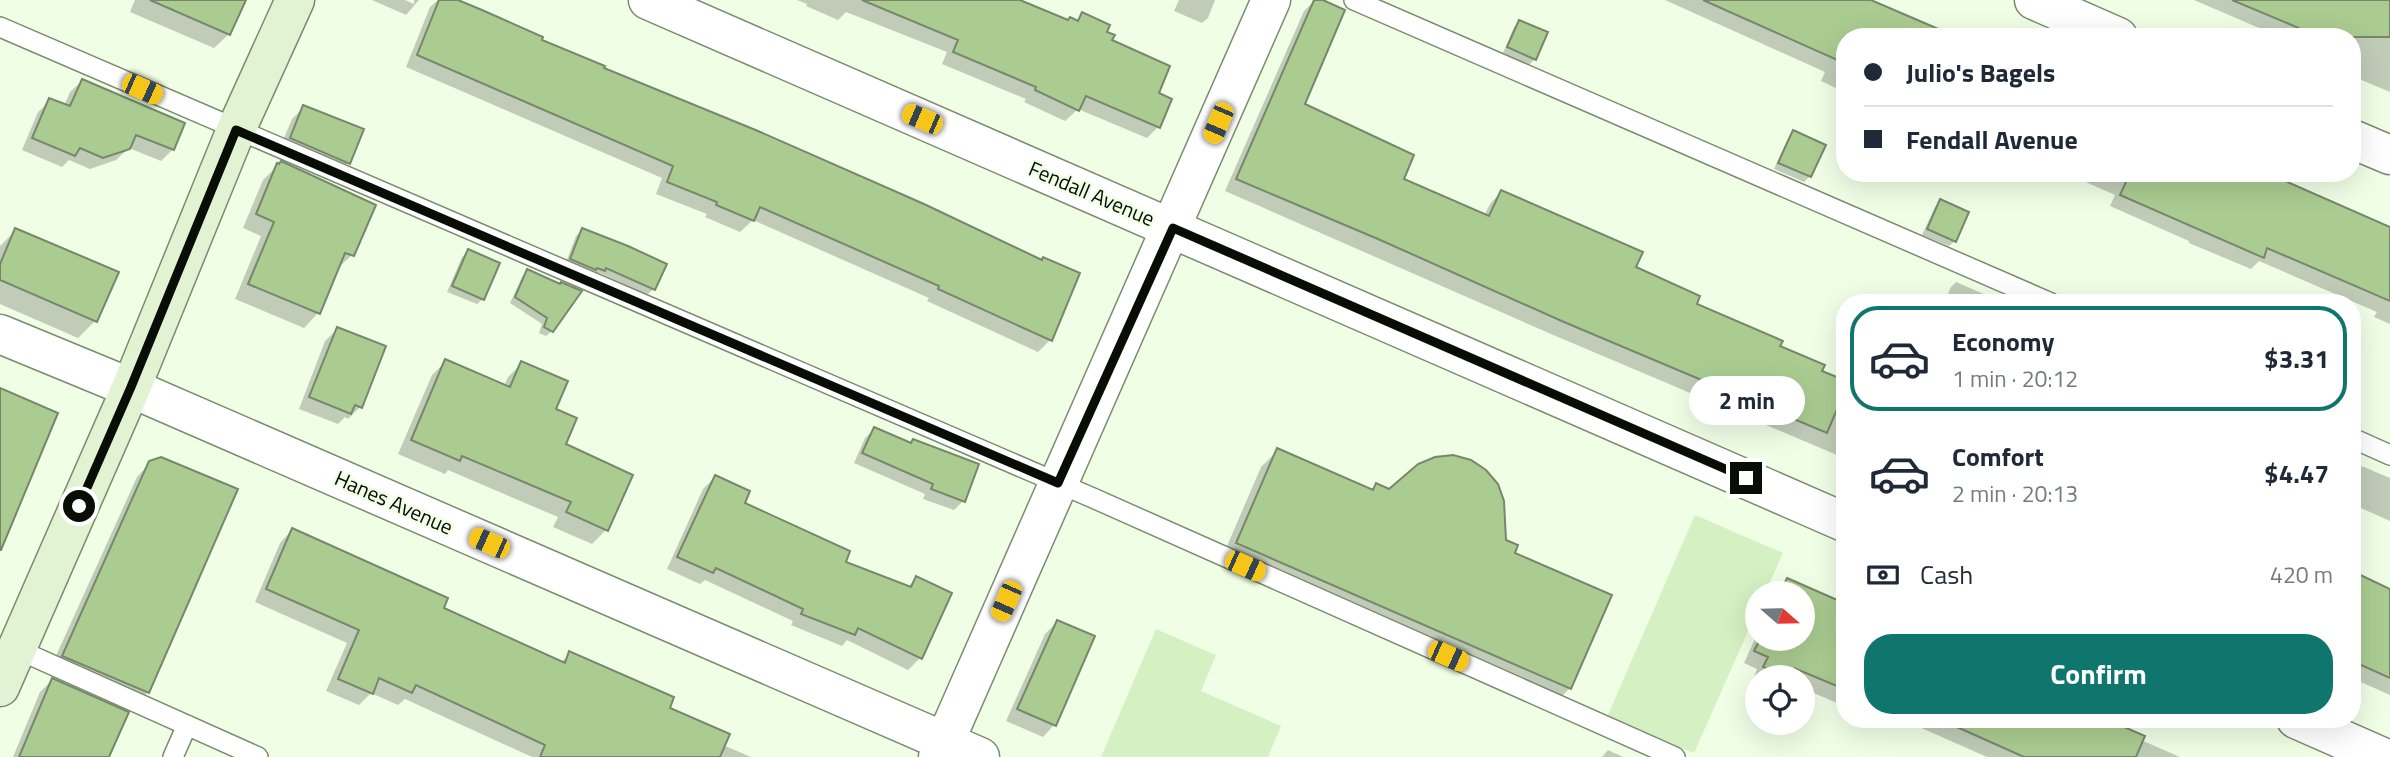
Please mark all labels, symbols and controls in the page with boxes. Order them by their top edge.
text: Julio's Bagels [1906,53,2055,92]
car [119,71,166,107]
car [1201,100,1236,146]
car [899,101,946,137]
text: Fendall Avenue [1906,120,2078,159]
street label: Fendall Avenue [1024,152,1160,234]
text: Economy [1952,322,2054,361]
icon: car [1868,327,1931,390]
text: $3.31 [2264,339,2329,378]
text: 1 min · 20:12 [1952,361,2078,396]
callout: 2 min [1688,377,1804,426]
text: 2 min [1719,383,1775,418]
text: Comfort [1952,437,2044,476]
icon: car [1868,442,1931,505]
text: $4.47 [2264,454,2329,493]
street label: Hanes Avenue [330,462,458,542]
route end [1730,462,1762,494]
text: 2 min · 20:13 [1952,476,2078,511]
route start [63,490,95,522]
car [466,525,513,561]
car [1222,548,1269,584]
text: Cash [1920,555,1973,594]
icon: cash [1864,556,1902,594]
text: 420 m [2270,557,2333,592]
car [988,578,1025,624]
north arrow [1745,581,1815,651]
map controls [1745,581,1815,735]
button: Confirm [1864,634,2333,714]
car [1425,638,1472,674]
button: locate [1745,665,1815,735]

